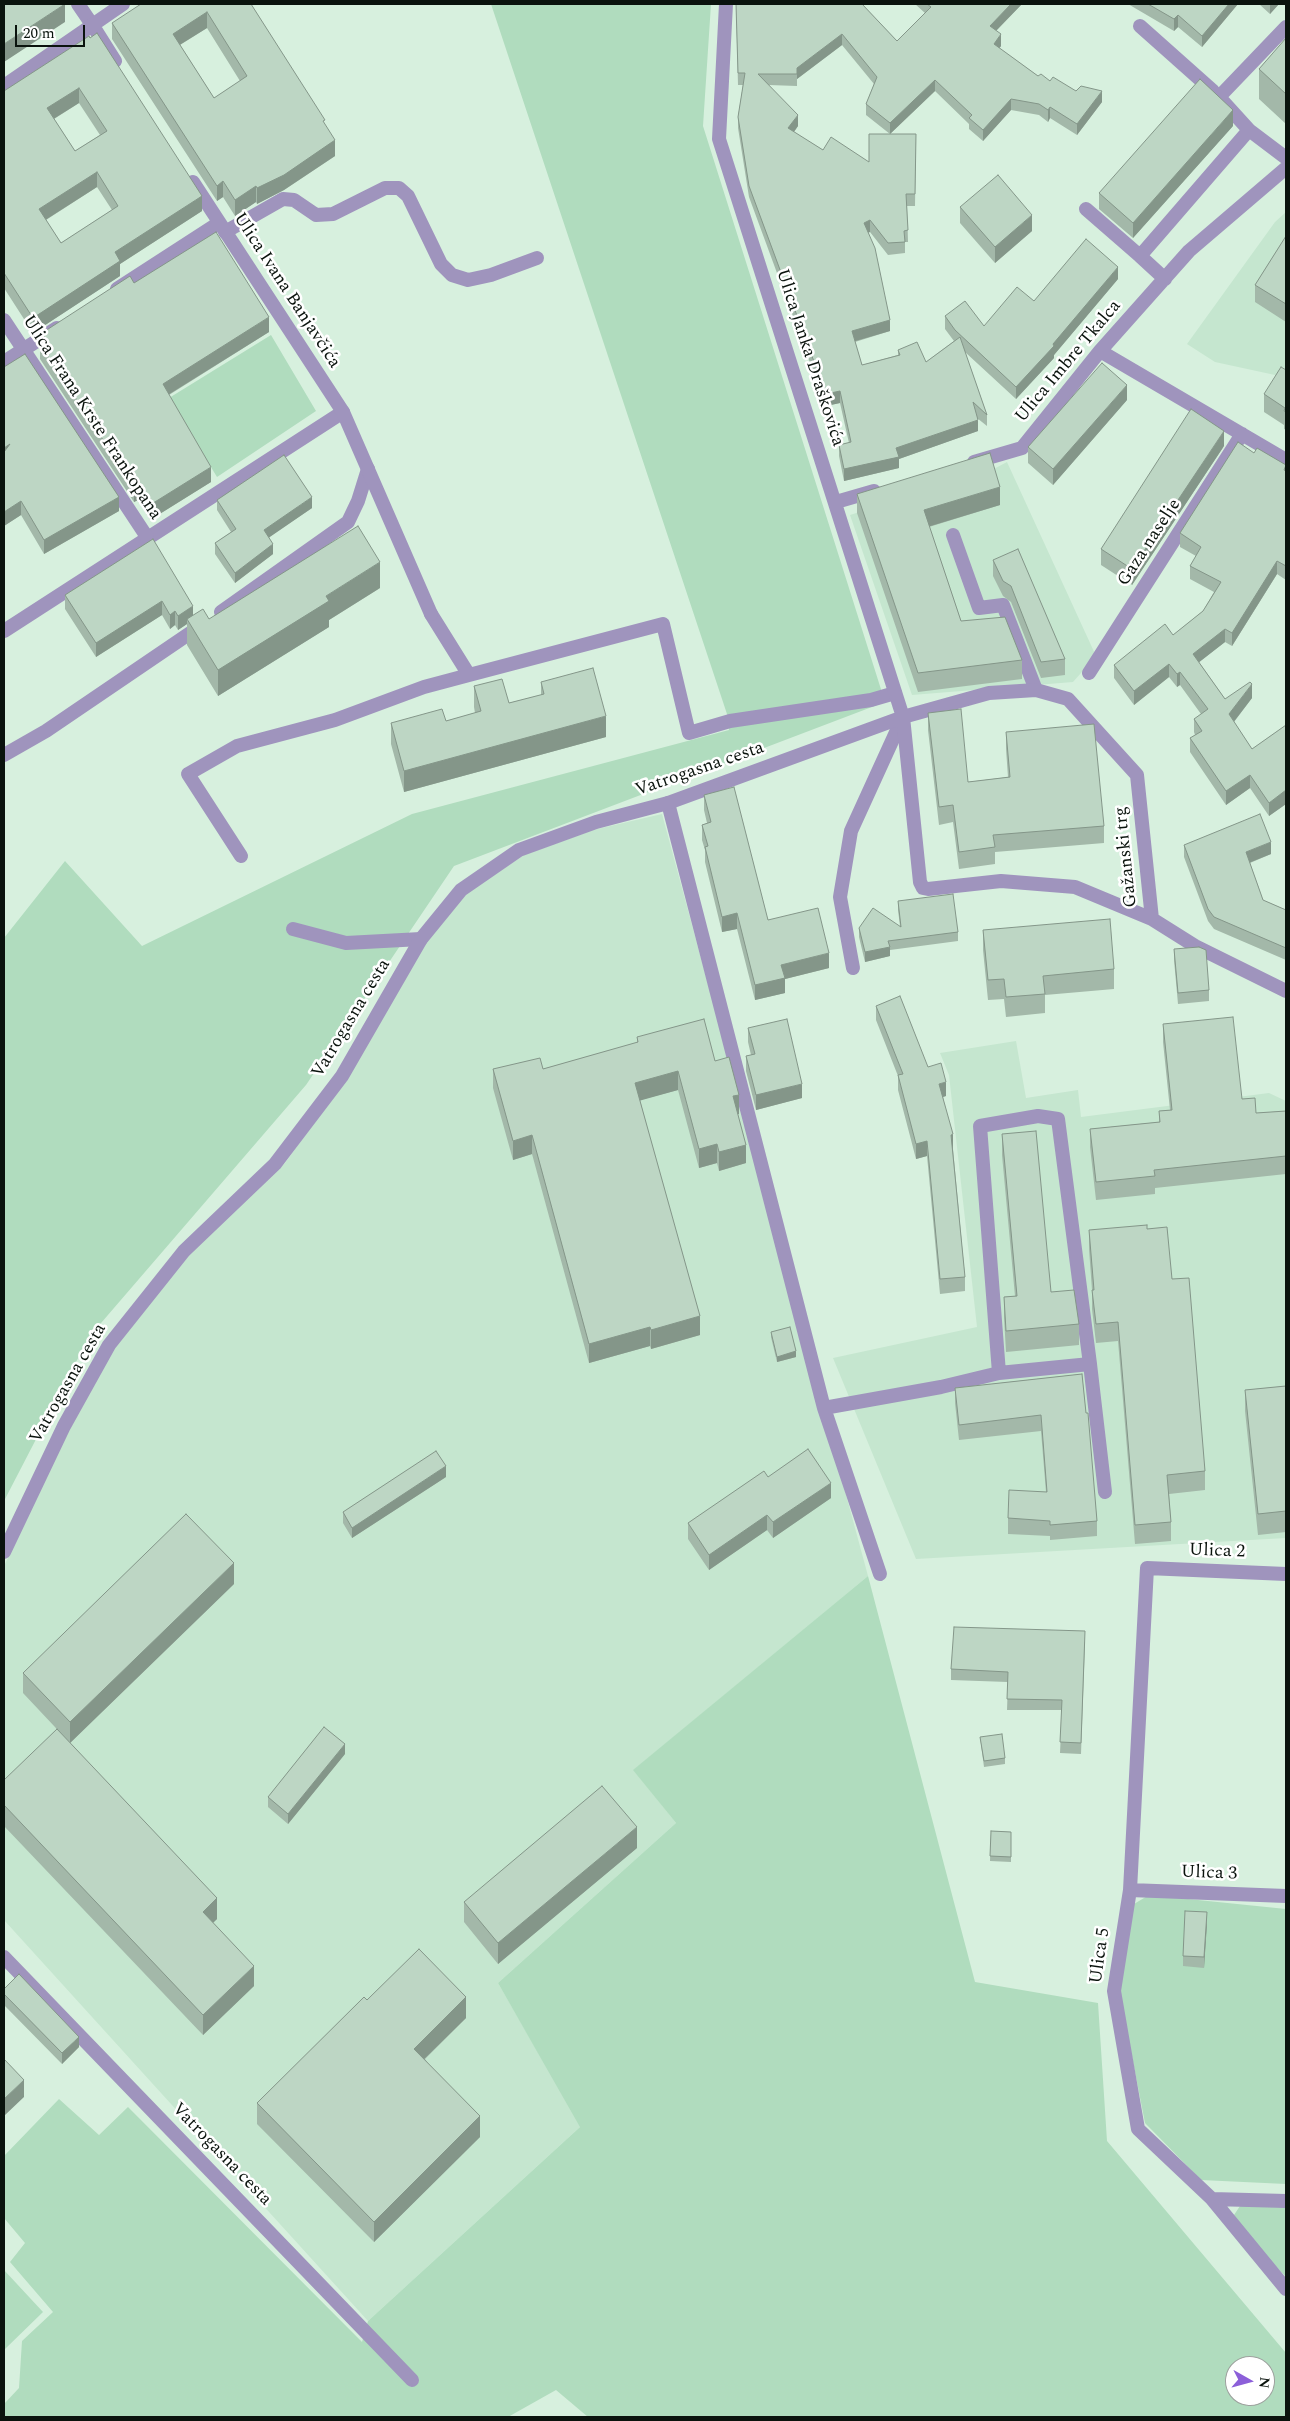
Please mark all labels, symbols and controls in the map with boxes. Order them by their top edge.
scale bar [18,15,88,47]
text: 20 m [23,22,55,45]
street label: Ulica Ivana Banjavčića [228,209,344,373]
street label: Ulica Janka Draškovića [770,267,848,449]
street label: Ulica Imbre Tkalca [1011,296,1127,428]
street label: Ulica Frana Krste Frankopana [17,312,165,524]
street label: Gaza naselje [1114,495,1186,591]
street label: Vatrogasna cesta [633,738,767,802]
street label: Gažanski trg [1111,805,1143,909]
street label: Vatrogasna cesta [308,956,396,1082]
street label: Vatrogasna cesta [26,1320,112,1448]
street label: Ulica 2 [1189,1540,1245,1564]
street label: Ulica 3 [1181,1862,1237,1886]
street label: Ulica 5 [1086,1927,1116,1985]
street label: Vatrogasna cesta [166,2099,276,2211]
north arrow [1225,2356,1275,2406]
text: N [1253,2376,1276,2390]

